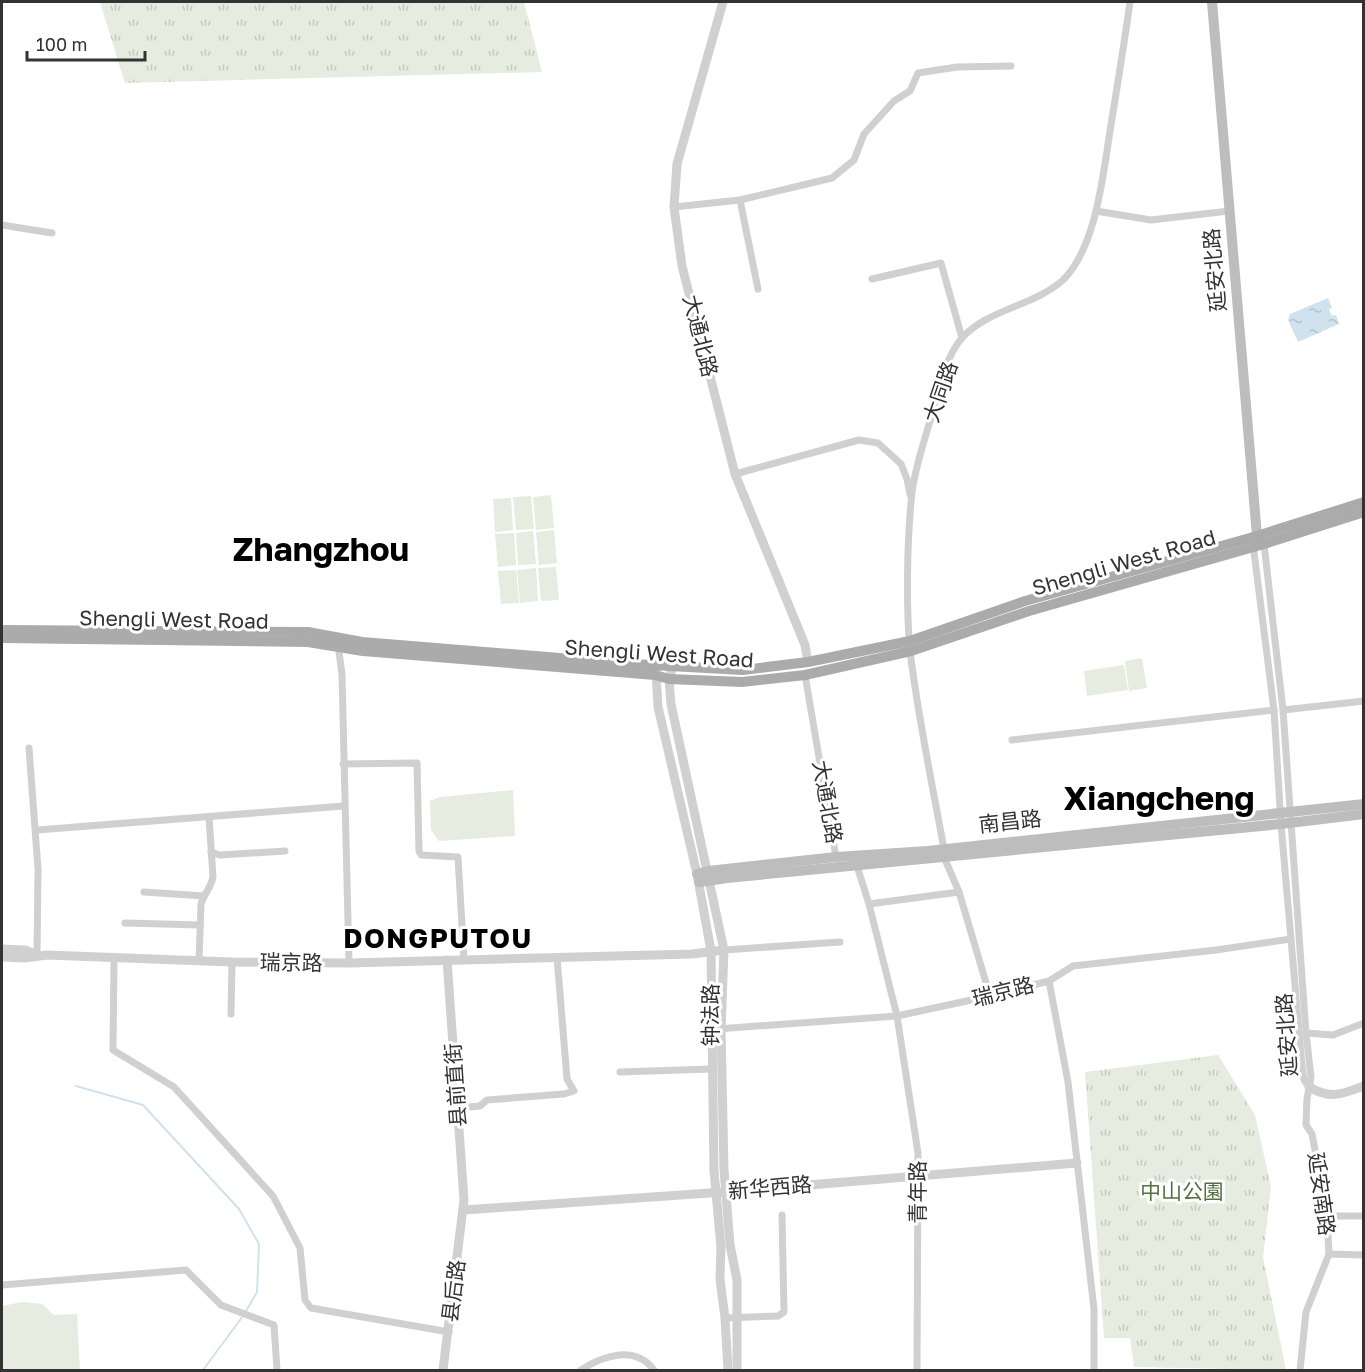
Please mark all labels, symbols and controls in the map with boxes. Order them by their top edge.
scale bar [27,24,146,62]
text: 100 m [36,33,87,55]
street label: 延安北路 [1197,227,1231,313]
street label: 大通北路 [678,292,724,380]
street label: 大同路 [918,358,963,426]
street label: Shengli West Road [1029,523,1218,601]
district label: Zhangzhou [233,529,409,568]
street label: Shengli West Road [79,604,269,634]
street label: Shengli West Road [564,633,755,673]
street label: 大通北路 [808,758,848,845]
district label: Xiangcheng [1064,778,1254,817]
street label: 南昌路 [977,805,1043,837]
district label: DONGPUTOU [343,922,533,954]
street label: 瑞京路 [259,948,323,976]
street label: 瑞京路 [969,971,1036,1011]
street label: 钟法路 [697,984,723,1047]
street label: 延安北路 [1270,992,1302,1078]
street label: 县前直街 [439,1042,471,1128]
street label: 延安南路 [1303,1150,1341,1237]
street label: 青年路 [904,1161,930,1224]
street label: 新华西路 [727,1170,813,1204]
park label: 中山公園 [1140,1178,1224,1204]
street label: 县后路 [436,1258,470,1324]

